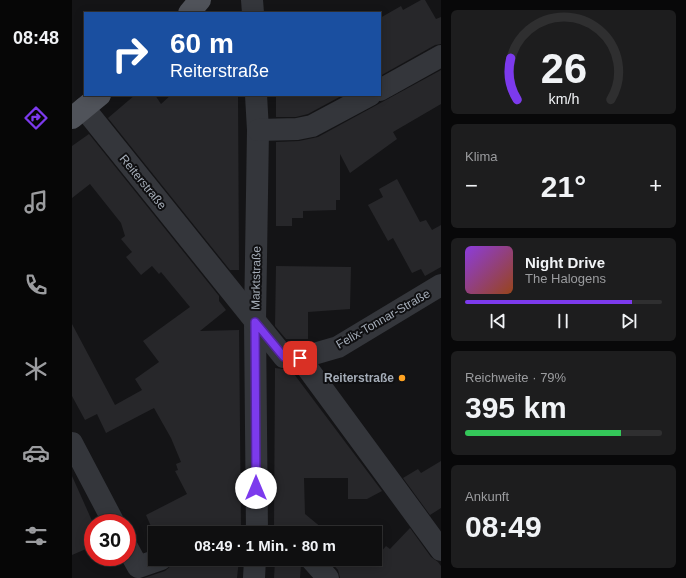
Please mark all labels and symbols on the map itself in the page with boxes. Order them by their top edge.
street label: Reiterstraße [117,152,169,212]
street label: Marktstraße [248,246,264,310]
street label: Felix-Tonnar-Straße [334,286,433,352]
pin [283,341,317,375]
place label: Reiterstraße [324,371,394,385]
marker: Reiterstraße [397,373,407,383]
position arrow [235,467,277,509]
speed limit sign: 30 [84,514,136,566]

